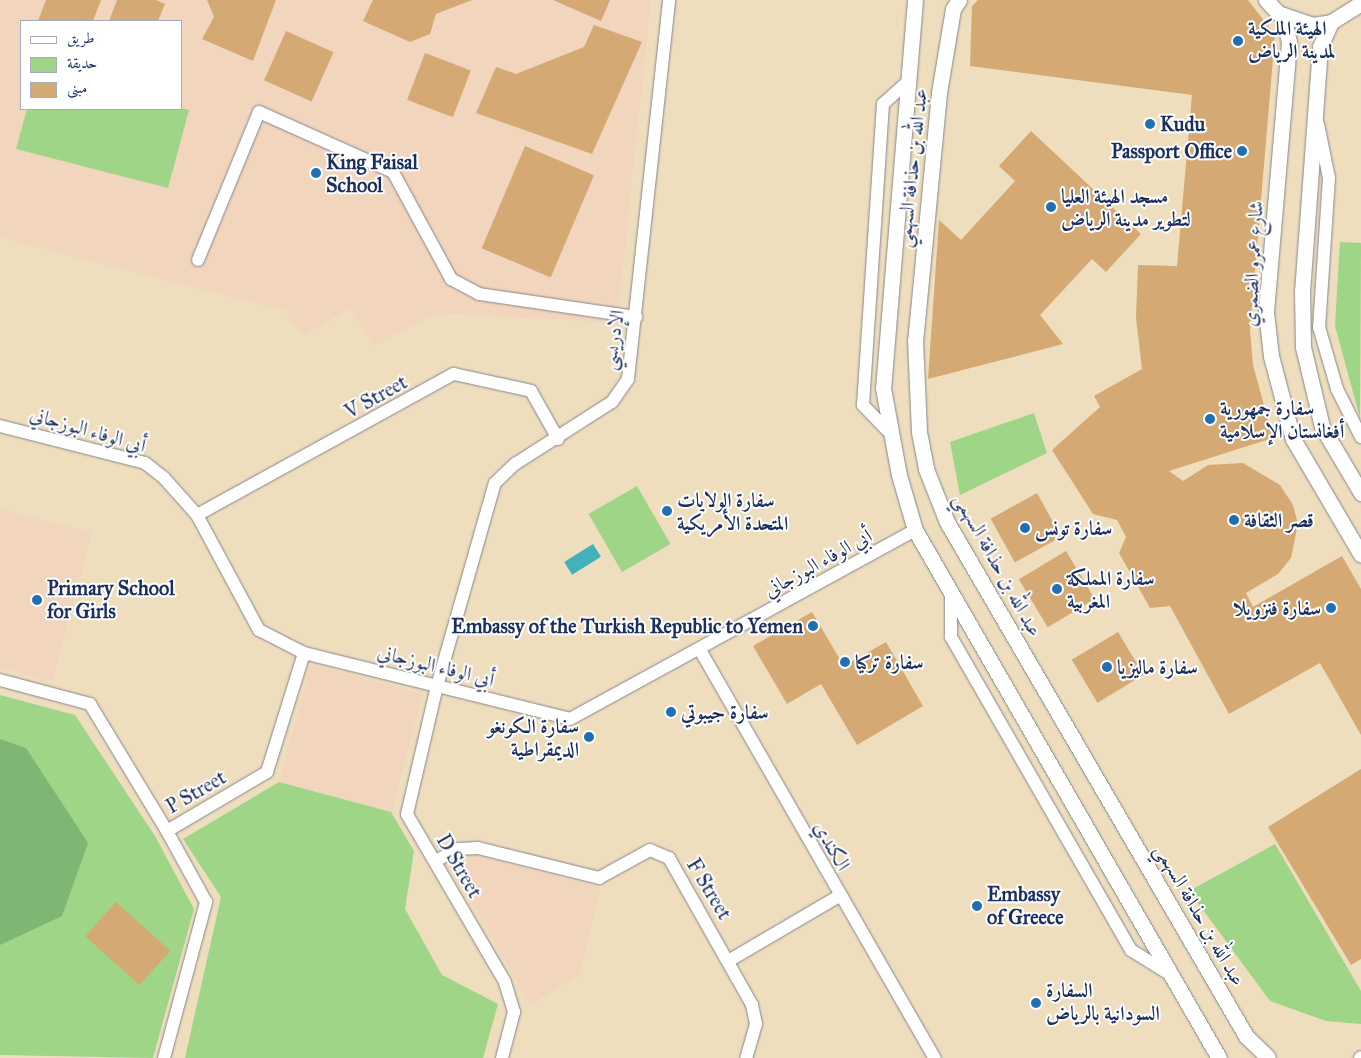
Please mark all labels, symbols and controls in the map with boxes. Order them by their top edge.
place label: الهيئة الملكية لمدينة الرياض [1248,17,1335,64]
legend [20,20,182,110]
text: طريق [67,29,94,47]
marker: الهيئة الملكية لمدينة الرياض [1232,35,1244,47]
text: حديقة [67,54,97,72]
text: مبنى [67,79,87,97]
street label: عبد الله بن حذافة السهمي [892,87,932,249]
place label: Kudu [1160,112,1205,136]
marker: Kudu [1144,118,1156,130]
place label: Passport Office [1111,139,1232,163]
marker: Passport Office [1236,145,1248,157]
place label: King Faisal School [326,150,418,197]
marker: King Faisal School [310,167,322,179]
place label: مسجد الهيئة العليا لتطوير مدينة الرياض [1061,184,1191,231]
street label: شارع عمرو الضمري [1238,200,1268,328]
marker: مسجد الهيئة العليا لتطوير مدينة الرياض [1045,201,1057,213]
street label: الإدريسي [596,308,630,372]
street label: V Street [340,370,412,424]
place label: سفارة جمهورية أفغانستان الإسلامية [1220,396,1345,443]
street label: أبي الوفاء البوزجاني [27,402,149,458]
marker: سفارة جمهورية أفغانستان الإسلامية [1204,413,1216,425]
place label: سفارة الولايات المتحدة الأمريكية [677,488,788,535]
street label: عبد الله بن حذافة السهمي [949,489,1047,641]
marker: سفارة الولايات المتحدة الأمريكية [661,505,673,517]
place label: قصر الثقافة [1244,508,1314,532]
marker: قصر الثقافة [1228,514,1240,526]
place label: سفارة تونس [1035,516,1112,540]
marker: سفارة تونس [1019,522,1031,534]
street label: أبي الوفاء البوزجاني [760,523,876,603]
place label: سفارة المملكة المغربية [1067,566,1154,613]
place label: Primary School for Girls [47,576,175,623]
marker: سفارة المملكة المغربية [1051,583,1063,595]
marker: Primary School for Girls [31,594,43,606]
place label: سفارة فنزويلا [1233,596,1321,620]
marker: سفارة فنزويلا [1325,602,1337,614]
place label: Embassy of the Turkish Republic to Yemen [451,614,803,638]
marker: Embassy of the Turkish Republic to Yemen [807,620,819,632]
street label: أبي الوفاء البوزجاني [375,640,497,692]
place label: سفارة تركيا [855,650,924,674]
place label: سفارة ماليزيا [1117,655,1198,679]
marker: سفارة تركيا [839,656,851,668]
marker: سفارة ماليزيا [1101,661,1113,673]
place label: سفارة جيبوتي [681,700,769,724]
marker: سفارة جيبوتي [665,706,677,718]
place label: سفارة الكونغو الديمقراطية [488,714,579,761]
marker: سفارة الكونغو الديمقراطية [583,731,595,743]
street label: P Street [162,765,230,819]
street label: الكندي [809,817,855,875]
street label: D Street [431,830,487,902]
street label: عبد الله بن حذافة السهمي [1150,840,1250,990]
street label: F Street [681,854,737,924]
place label: Embassy of Greece [987,882,1064,929]
marker: Embassy of Greece [971,900,983,912]
place label: السفارة السودانية بالرياض [1046,979,1160,1026]
marker: السفارة السودانية بالرياض [1030,997,1042,1009]

